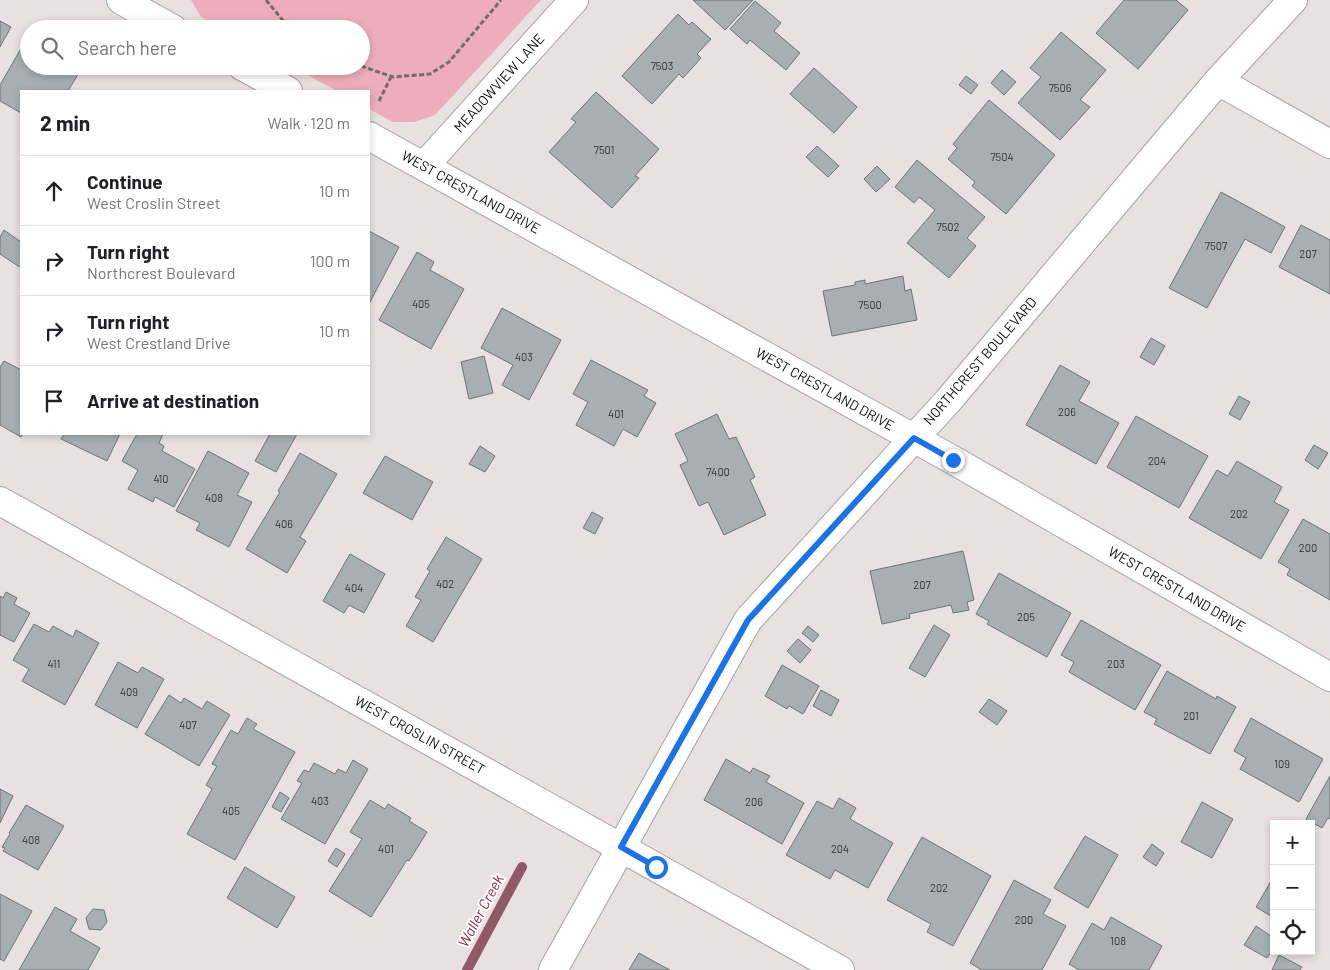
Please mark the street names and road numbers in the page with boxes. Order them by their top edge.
street label: MEADOWVIEW LANE [450,30,547,136]
street label: WEST CRESTLAND DRIVE [399,146,543,237]
street label: NORTHCREST BOULEVARD [919,293,1040,428]
street label: WEST CRESTLAND DRIVE [753,343,897,434]
street label: WEST CRESTLAND DRIVE [1106,542,1249,635]
street label: WEST CROSLIN STREET [352,692,488,777]

